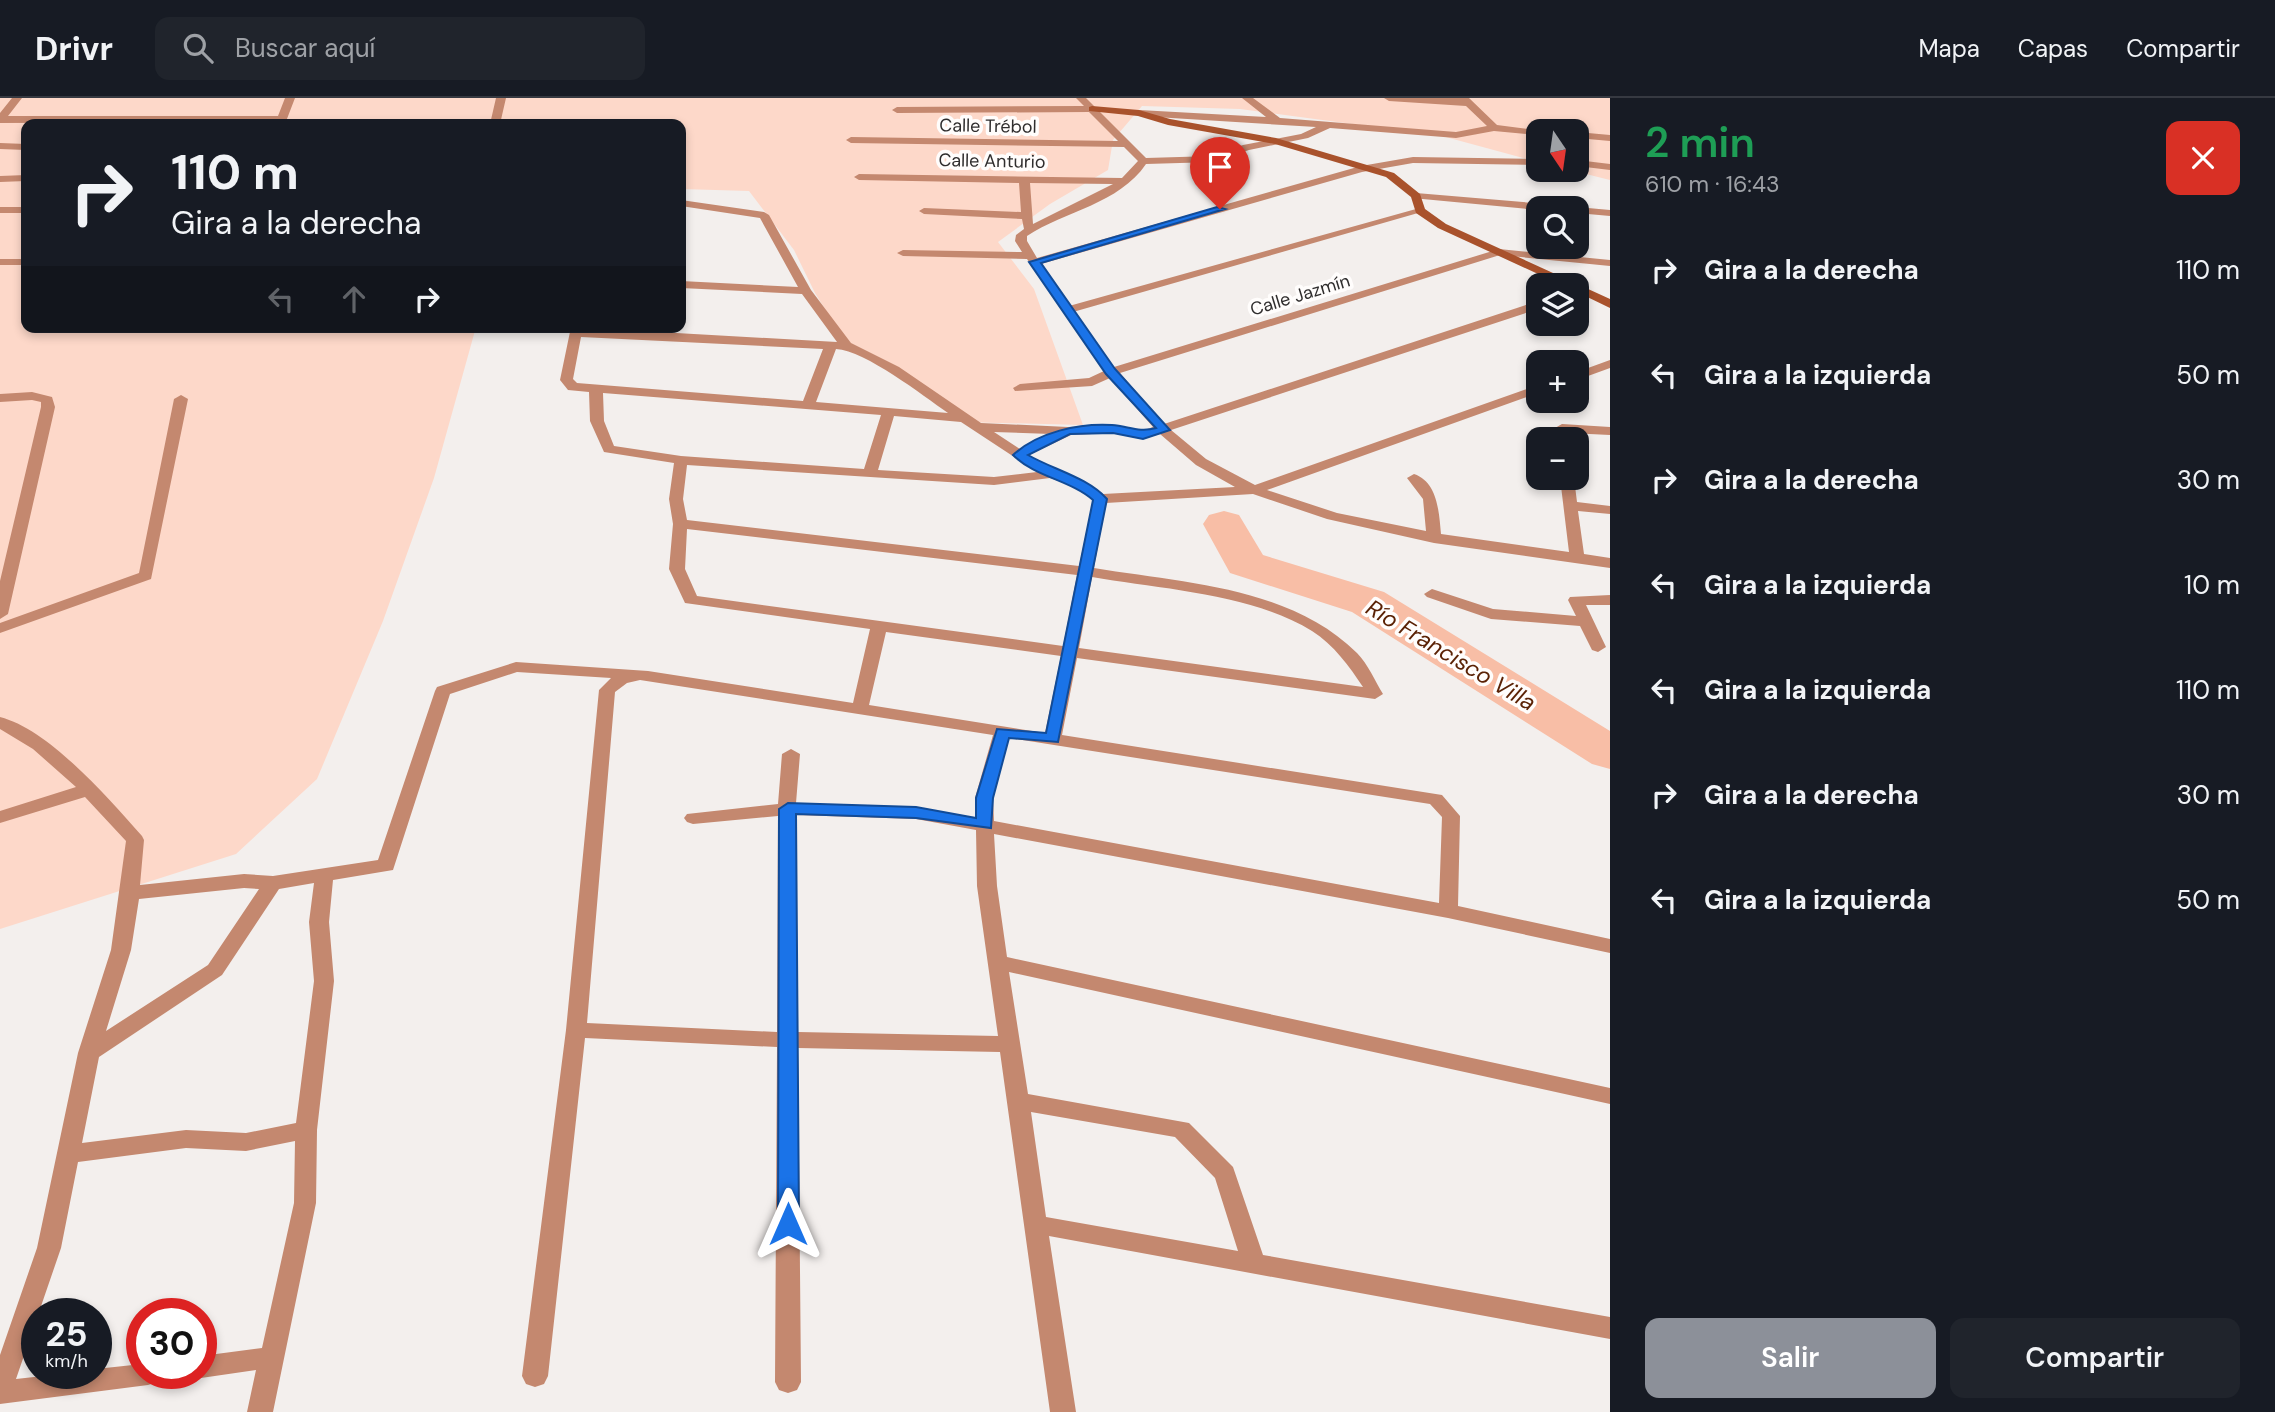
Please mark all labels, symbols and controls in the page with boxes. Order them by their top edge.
search box [155,17,645,80]
text: Drivr [35,27,113,70]
icon: search [179,29,217,67]
text: Buscar aquí [235,31,375,65]
text: Mapa [1918,33,1980,64]
text: Capas [2018,33,2088,64]
text: Compartir [2126,33,2240,64]
street label: Calle Trébol [939,113,1037,139]
text: 2 min [1645,115,1755,170]
north arrow [1526,119,1589,182]
map controls [1526,119,1589,490]
button: close [2166,121,2240,195]
pin [1190,137,1250,209]
text: 110 m [171,140,299,204]
icon: right [56,147,147,238]
street label: Calle Anturio [938,148,1046,174]
icon: arrive [1201,148,1239,186]
text: 610 m · 16:43 [1645,169,1780,199]
button: search [1526,196,1589,259]
text: Gira a la derecha [171,202,421,244]
icon: right [1645,251,1683,289]
text: Gira a la derecha [1704,253,1919,287]
text: 110 m [2176,253,2240,287]
street label: Calle Jazmín [1247,268,1353,322]
button: layers [1526,273,1589,336]
icon: left [262,280,300,318]
icon: ahead [335,280,373,318]
icon: right [408,280,446,318]
button: + [1526,350,1589,413]
icon: left [1645,356,1683,394]
text: Gira a la izquierda [1704,358,1931,392]
text: 50 m [2176,358,2240,392]
button: − [1526,427,1589,490]
icon: right [1645,461,1683,499]
text: Gira a la derecha [1704,463,1919,497]
text: 30 m [2177,463,2240,497]
icon: left [1645,566,1683,604]
text: Gira a la izquierda [1704,568,1931,602]
text: 10 m [2184,568,2240,602]
water label: Río Francisco Villa [1361,592,1541,718]
icon: left [1645,671,1683,709]
text: Gira a la izquierda [1704,673,1931,707]
text: 110 m [2176,673,2240,707]
icon: right [1645,776,1683,814]
text: Gira a la derecha [1704,778,1919,812]
text: 30 m [2177,778,2240,812]
icon: left [1645,881,1683,919]
text: Gira a la izquierda [1704,883,1931,917]
text: 50 m [2176,883,2240,917]
position arrow [751,1187,825,1261]
speed limit sign: 30 [126,1298,217,1389]
text: 25 [46,1311,87,1357]
button: Salir [1645,1318,1936,1398]
button: Compartir [1950,1318,2240,1398]
text: km/h [45,1349,88,1373]

